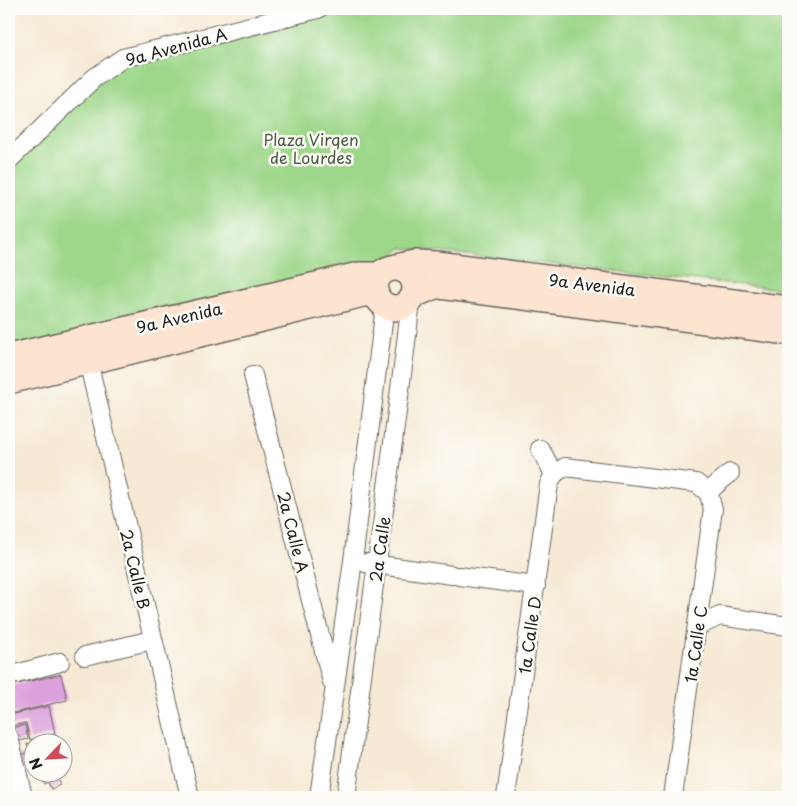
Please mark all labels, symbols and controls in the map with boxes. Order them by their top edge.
street label: 9a Avenida A [123,21,229,71]
park label: Plaza Virgen de Lourdes [263,127,359,169]
street label: 9a Avenida [547,267,637,301]
street label: 9a Avenida [134,296,224,338]
street label: 2a Calle A [272,489,316,575]
street label: 2a Calle [363,514,396,583]
street label: 2a Calle B [115,527,157,611]
street label: 1a Calle D [512,595,546,675]
street label: 1a Calle C [678,604,712,684]
north arrow [22,734,72,784]
text: N [24,754,48,773]

